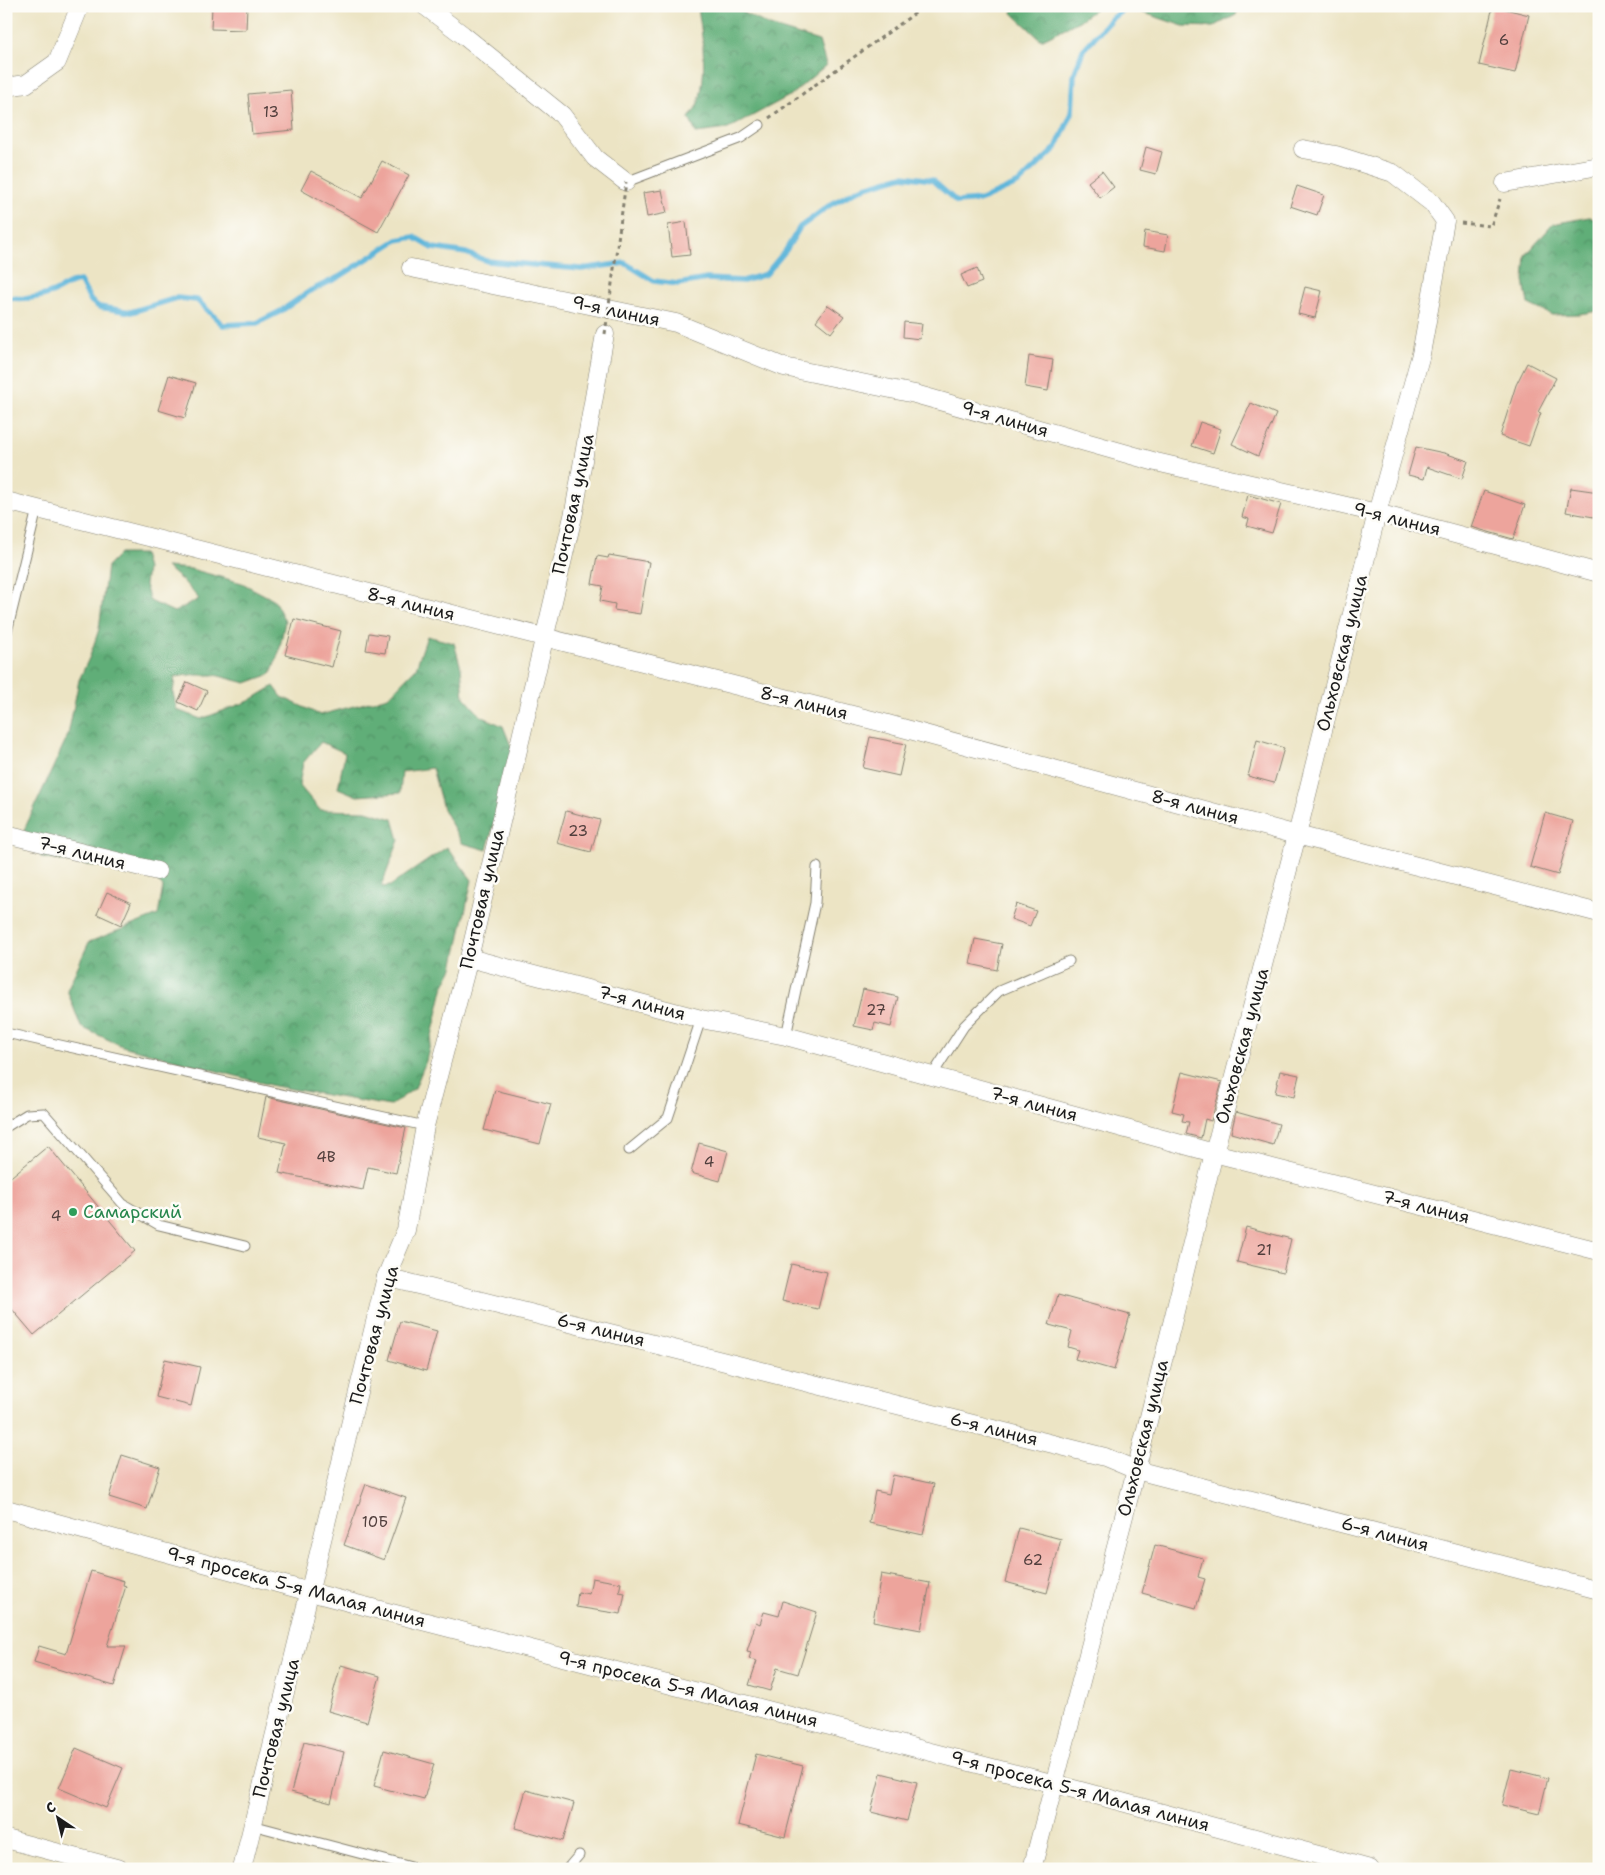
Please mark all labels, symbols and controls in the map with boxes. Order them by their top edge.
house number: 6 [1499,30,1509,50]
house number: 13 [263,102,279,122]
street label: 9-я линия [570,290,662,332]
street label: 9-я линия [959,395,1051,443]
street label: Почтовая улица [546,432,600,576]
street label: 9-я линия [1351,497,1443,541]
street label: Ольховская улица [1311,572,1373,734]
street label: 8-я линия [365,582,457,626]
street label: 8-я линия [758,681,850,725]
street label: 8-я линия [1149,784,1241,830]
house number: 23 [568,821,588,841]
street label: Почтовая улица [454,827,510,971]
street label: 7-я линия [36,831,128,875]
street label: Ольховская улица [1210,965,1274,1127]
street label: 7-я линия [596,980,688,1026]
house number: 27 [866,1000,886,1020]
street label: 7-я линия [988,1081,1080,1127]
house number: 4В [316,1147,336,1167]
house number: 4 [704,1152,714,1172]
street label: 7-я линия [1380,1185,1472,1229]
place label: Самарский [83,1200,182,1224]
house number: 4 [51,1206,61,1226]
marker: Самарский [67,1206,79,1218]
house number: 21 [1256,1240,1272,1260]
street label: Почтовая улица [344,1263,404,1407]
street label: 6-я линия [555,1308,647,1352]
street label: Ольховская улица [1112,1357,1174,1519]
street label: 6-я линия [948,1407,1040,1451]
street label: 6-я линия [1339,1511,1431,1557]
house number: 10Б [362,1512,388,1532]
street label: 9-я просека 5-я Малая линия [164,1541,428,1633]
house number: 62 [1023,1550,1043,1570]
street label: 9-я просека 5-я Малая линия [556,1645,820,1733]
street label: Почтовая улица [247,1656,305,1800]
street label: 9-я просека 5-я Малая линия [948,1745,1212,1837]
north arrow [32,1792,82,1842]
text: С [42,1798,59,1817]

